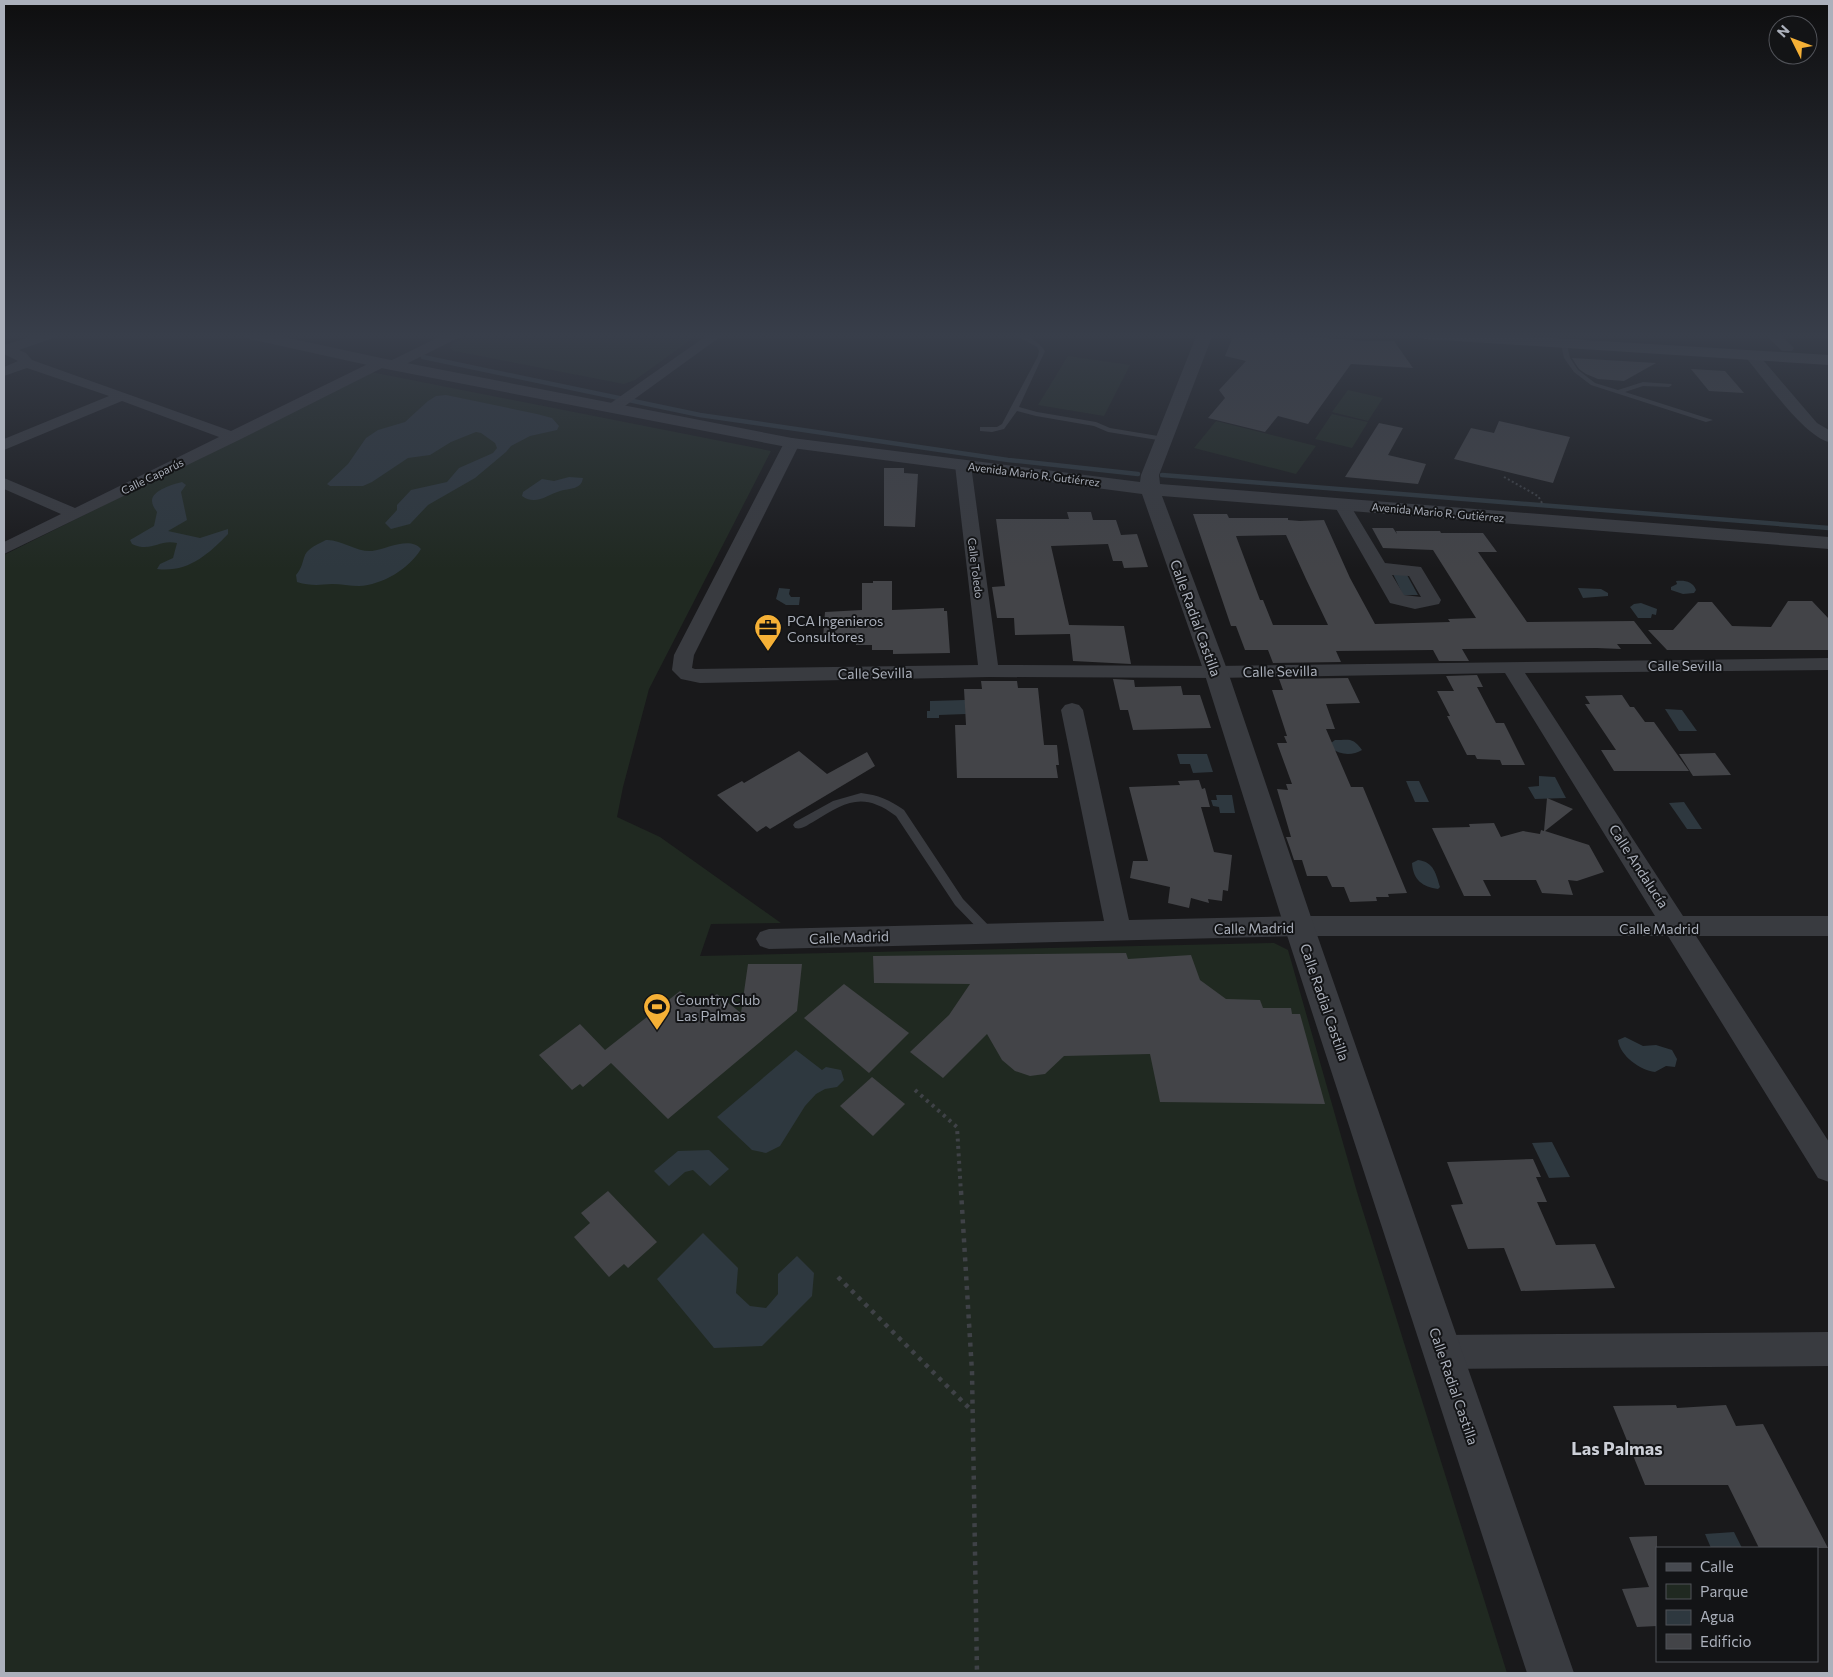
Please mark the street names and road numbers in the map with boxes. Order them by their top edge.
street label: Calle Caparús [119,455,185,497]
street label: Avenida Mario R. Gutiérrez [967,459,1101,489]
street label: Avenida Mario R. Gutiérrez [1371,500,1505,524]
street label: Calle Toledo [966,537,986,600]
street label: Calle Radial Castilla [1167,557,1225,679]
street label: Calle Sevilla [1648,657,1722,674]
street label: Calle Sevilla [1242,662,1318,680]
street label: Calle Sevilla [837,664,913,682]
street label: Calle Andalucía [1606,821,1672,911]
street label: Calle Madrid [1214,919,1294,937]
street label: Calle Madrid [1619,920,1699,937]
street label: Calle Madrid [809,927,889,947]
street label: Calle Radial Castilla [1297,941,1353,1063]
street label: Calle Radial Castilla [1426,1325,1482,1447]

